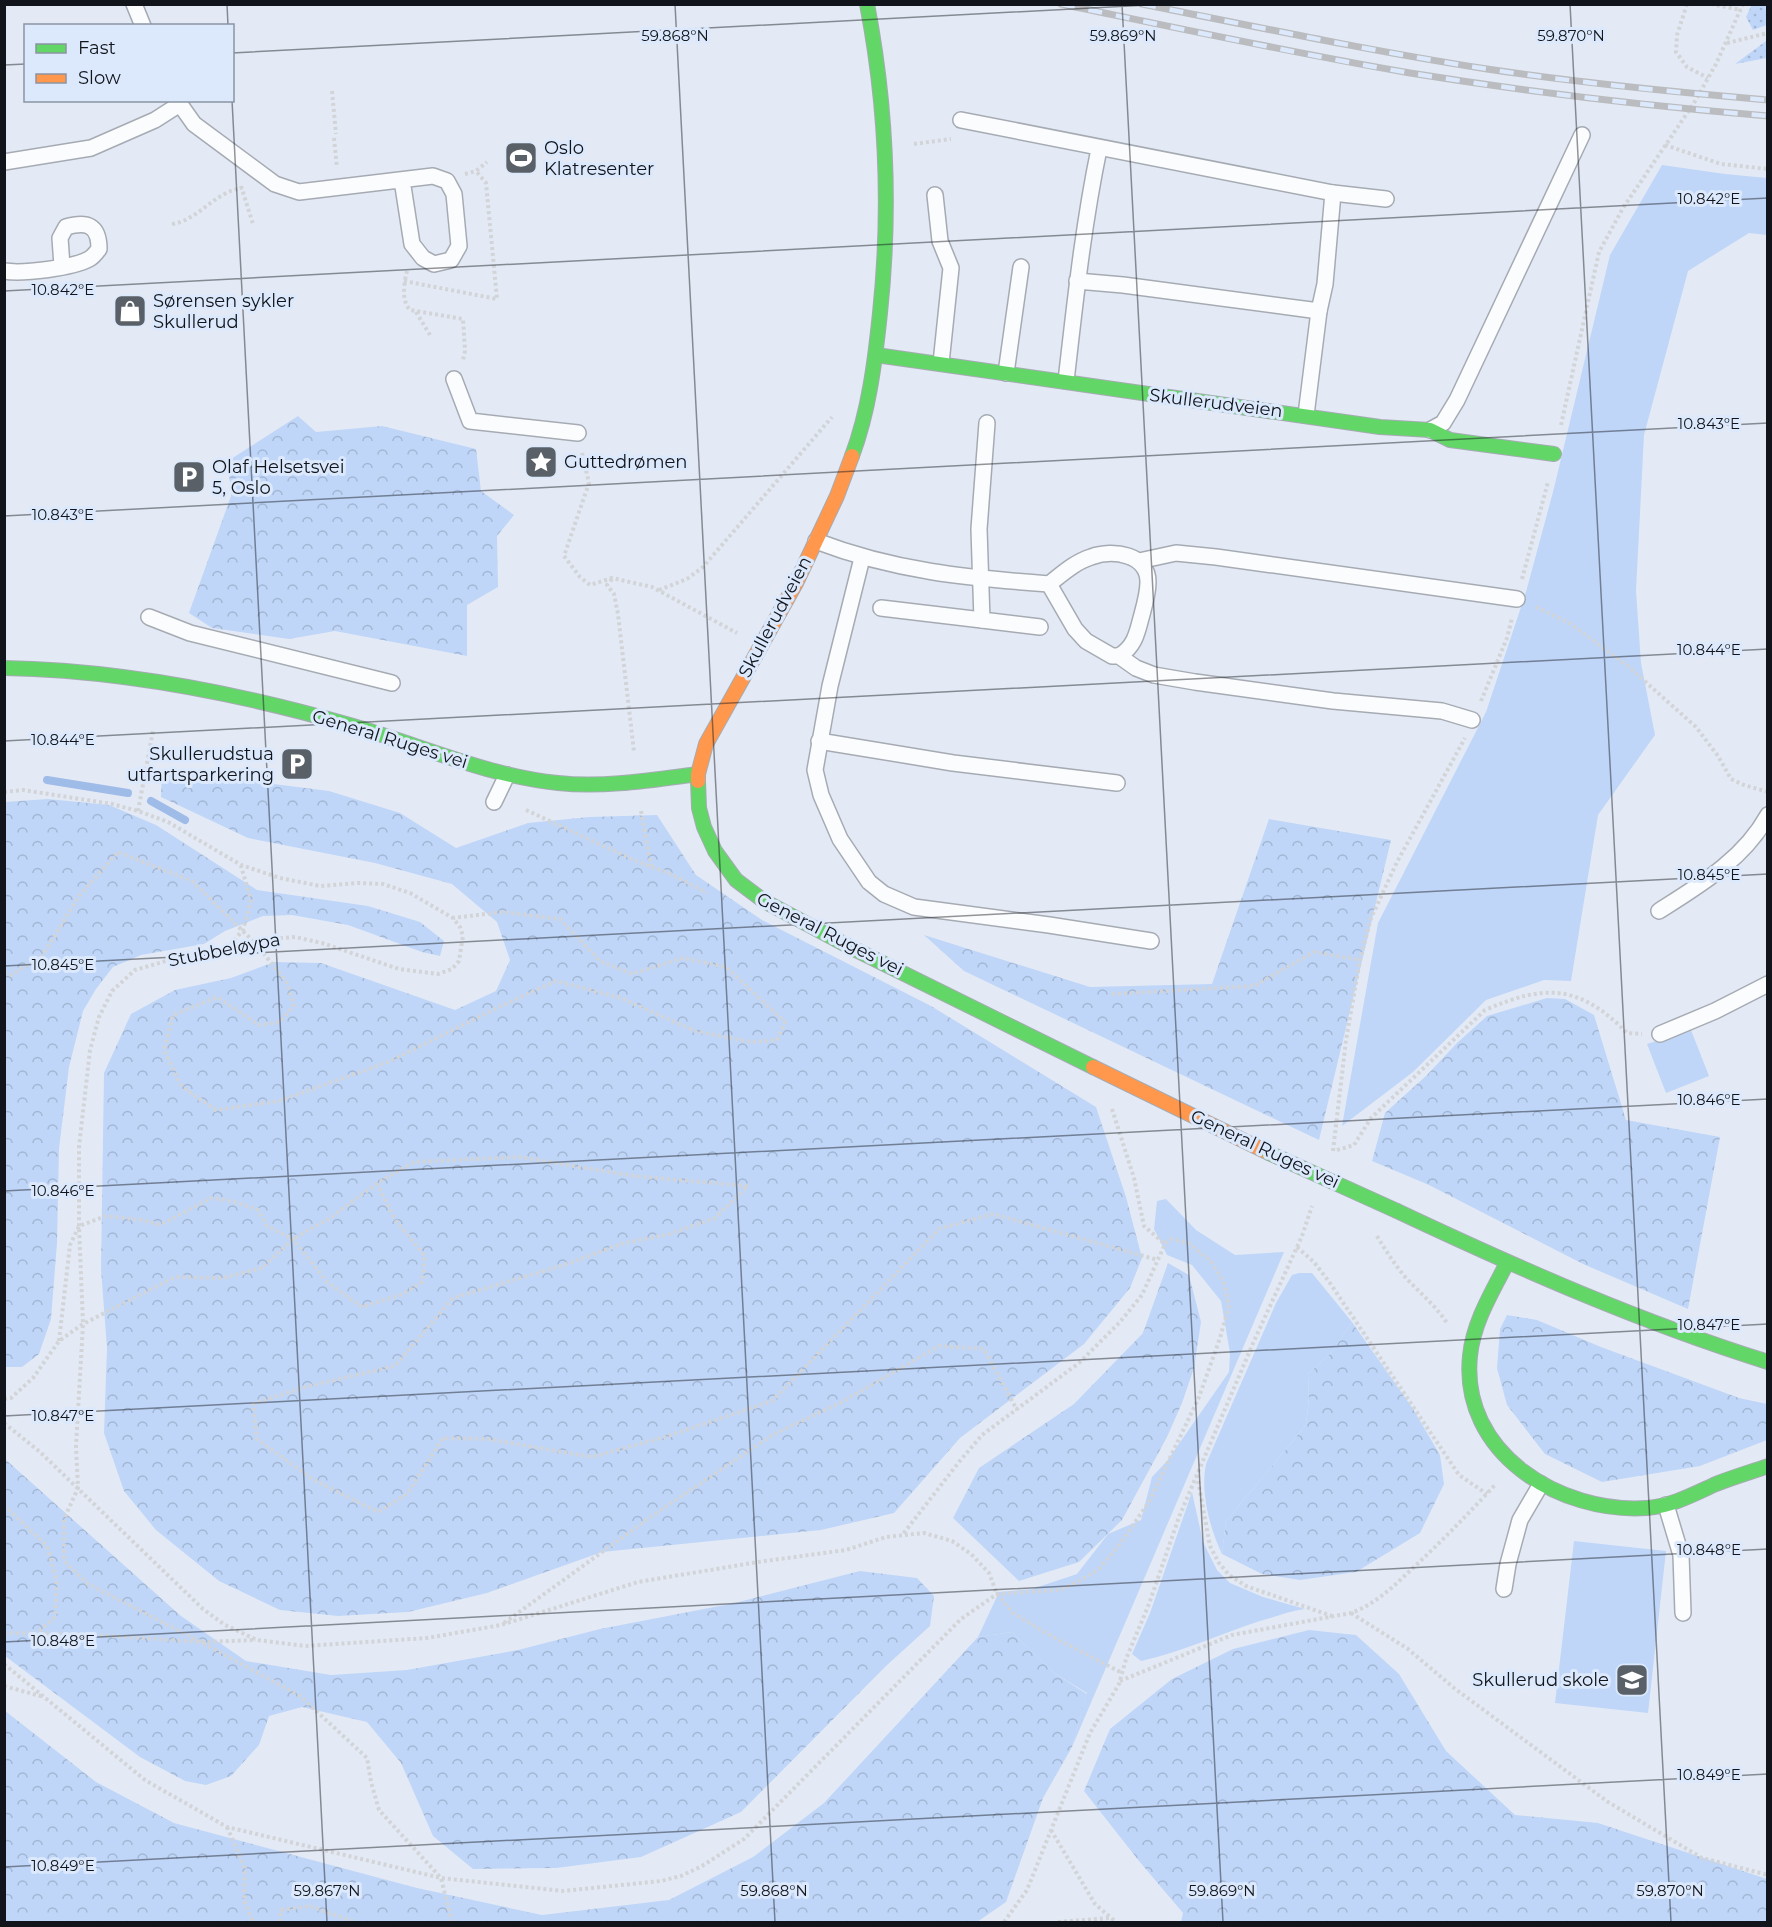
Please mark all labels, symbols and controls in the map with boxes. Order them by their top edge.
legend [24,24,234,102]
text: 59.868°N [641,26,709,45]
text: 59.869°N [1089,26,1157,45]
text: 59.870°N [1537,26,1605,45]
text: Fast [78,37,116,59]
text: Slow [78,67,121,89]
place label: Oslo Klatresenter [544,137,654,180]
sports icon: Oslo Klatresenter [503,140,539,176]
text: 10.842°E [1678,189,1740,208]
text: 10.842°E [32,280,94,299]
place label: Sørensen sykler Skullerud [153,290,294,333]
shop icon: Sørensen sykler Skullerud [112,293,148,329]
street label: Skullerudveien [1148,384,1284,422]
text: 10.843°E [1678,414,1740,433]
place icon: Guttedrømen [523,444,559,480]
place label: Guttedrømen [564,451,688,473]
place label: Olaf Helsetsvei 5, Oslo [212,456,345,499]
parking icon: Olaf Helsetsvei 5, Oslo [171,459,207,495]
text: 10.843°E [32,505,94,524]
street label: Skullerudveien [734,553,816,681]
text: 10.844°E [1677,640,1741,659]
street label: General Ruges vei [310,705,470,773]
text: 10.844°E [31,730,95,749]
place label: Skullerudstua utfartsparkering [127,743,274,786]
parking icon: Skullerudstua utfartsparkering [279,746,315,782]
text: 10.845°E [1678,865,1740,884]
street label: General Ruges vei [753,888,907,980]
street label: Stubbeløypa [166,928,282,972]
text: 10.845°E [32,955,94,974]
text: 10.846°E [1677,1090,1741,1109]
street label: General Ruges vei [1187,1105,1343,1193]
text: 10.846°E [31,1181,95,1200]
text: 10.847°E [1678,1315,1740,1334]
text: 10.847°E [32,1406,94,1425]
text: 10.848°E [1677,1540,1741,1559]
text: 10.848°E [31,1631,95,1650]
school or university icon: Skullerud skole [1614,1662,1650,1698]
place label: Skullerud skole [1472,1669,1609,1691]
text: 10.849°E [1677,1765,1741,1784]
text: 10.849°E [31,1856,95,1875]
text: 59.867°N [294,1881,360,1900]
text: 59.868°N [740,1881,808,1900]
text: 59.869°N [1188,1881,1256,1900]
text: 59.870°N [1636,1881,1704,1900]

